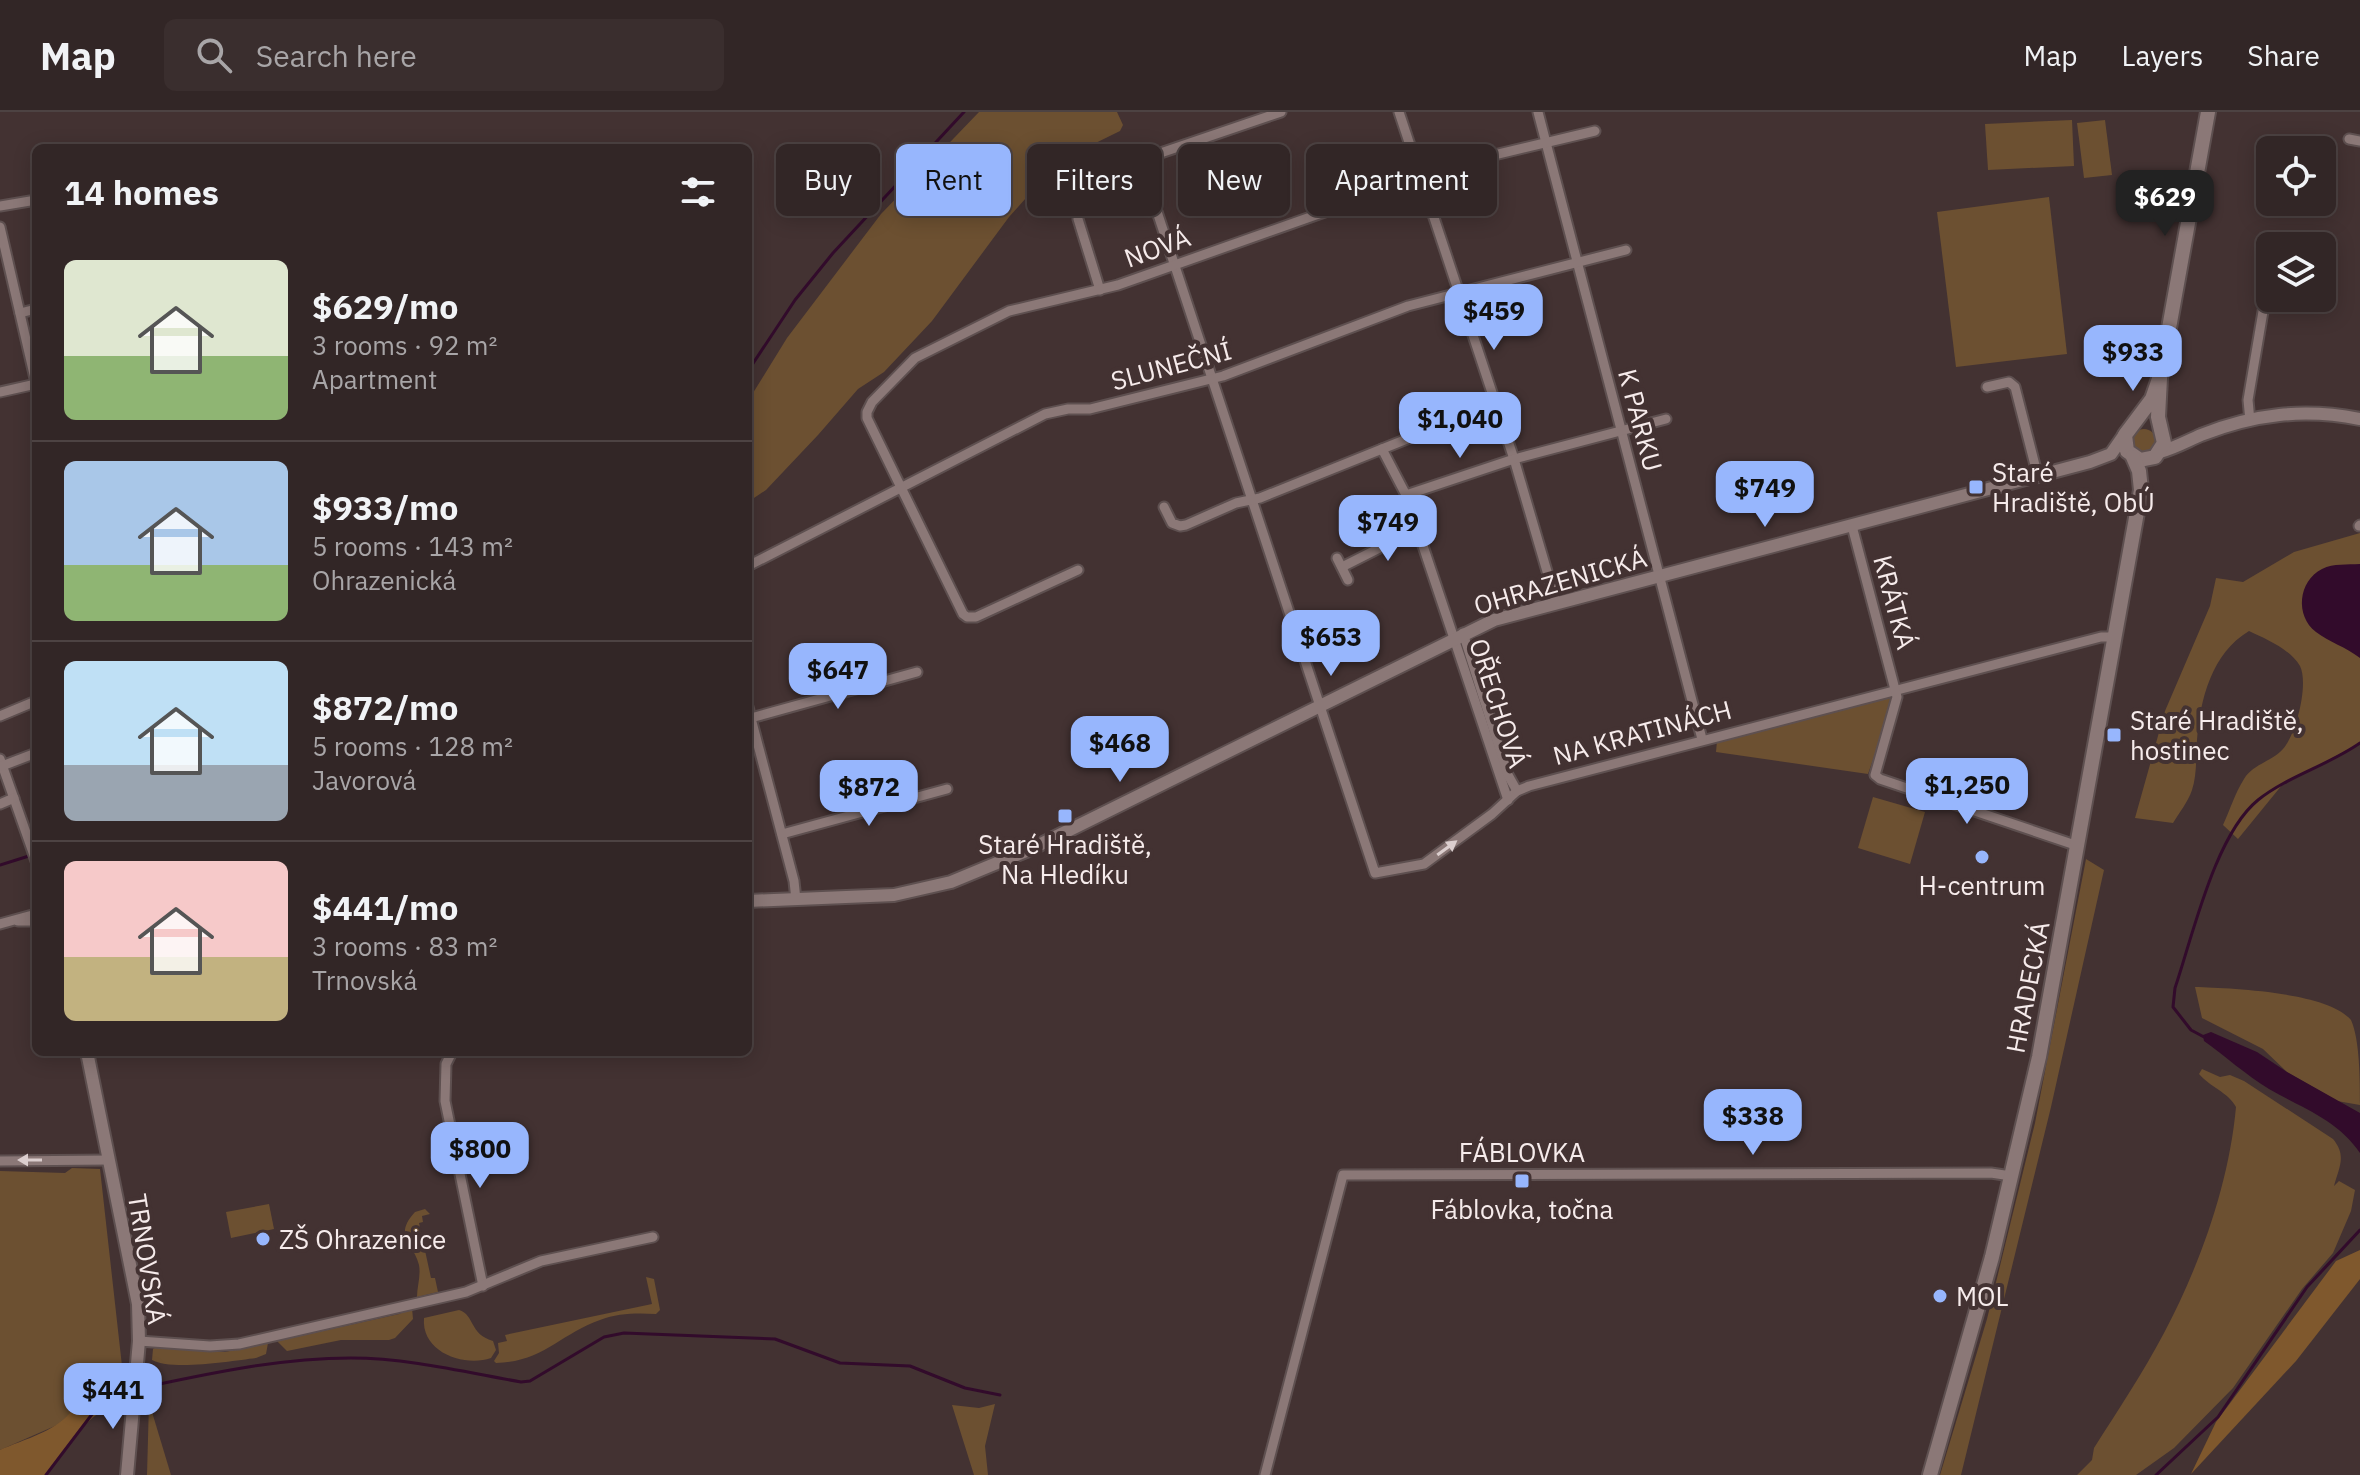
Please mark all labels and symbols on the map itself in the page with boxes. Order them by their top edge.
pin: $629 [2118,170,2212,238]
street label: NOVÁ [1119,219,1195,275]
pin: $459 [1447,284,1541,352]
pin: $933 [2086,325,2180,393]
street label: SLUNEČNÍ [1107,333,1235,397]
street label: K PARKU [1611,365,1671,475]
pin: $1,040 [1395,392,1525,460]
place label: Staré Hradiště, ObÚ [1992,455,2155,519]
pin: $749 [1718,461,1812,529]
marker: Staré Hradiště, ObÚ [1967,478,1985,496]
pin: $749 [1341,495,1435,563]
street label: OHRAZENICKÁ [1470,540,1651,622]
street label: KRÁTKÁ [1866,551,1924,653]
pin: $653 [1284,610,1378,678]
street label: OŘECHOVÁ [1462,634,1536,772]
pin: $647 [791,643,885,711]
street label: NA KRATINÁCH [1549,692,1735,772]
place label: Staré Hradiště, hostinec [2130,703,2304,767]
pin: $468 [1073,716,1167,784]
marker: Staré Hradiště, hostinec [2105,726,2123,744]
pin: $1,250 [1902,758,2032,826]
pin: $872 [822,760,916,828]
marker: Staré Hradiště, Na Hledíku [1056,807,1074,825]
place label: Staré Hradiště, Na Hledíku [978,827,1152,891]
one-way arrow [1437,840,1457,856]
marker: H-centrum [1973,848,1991,866]
place label: H-centrum [1918,868,2046,902]
street label: HRADECKÁ [1998,918,2056,1056]
pin: $338 [1706,1089,1800,1157]
pin: $800 [433,1122,527,1190]
street label: FÁBLOVKA [1459,1135,1586,1169]
one-way arrow [17,1154,42,1167]
marker: Fáblovka, točna [1513,1172,1531,1190]
street label: TRNOVSKÁ [121,1191,175,1327]
place label: Fáblovka, točna [1431,1192,1614,1226]
place label: ZŠ Ohrazenice [279,1222,446,1256]
marker: ZŠ Ohrazenice [254,1230,272,1248]
place label: MOL [1956,1279,2009,1313]
marker: MOL [1931,1287,1949,1305]
pin: $441 [66,1363,160,1431]

